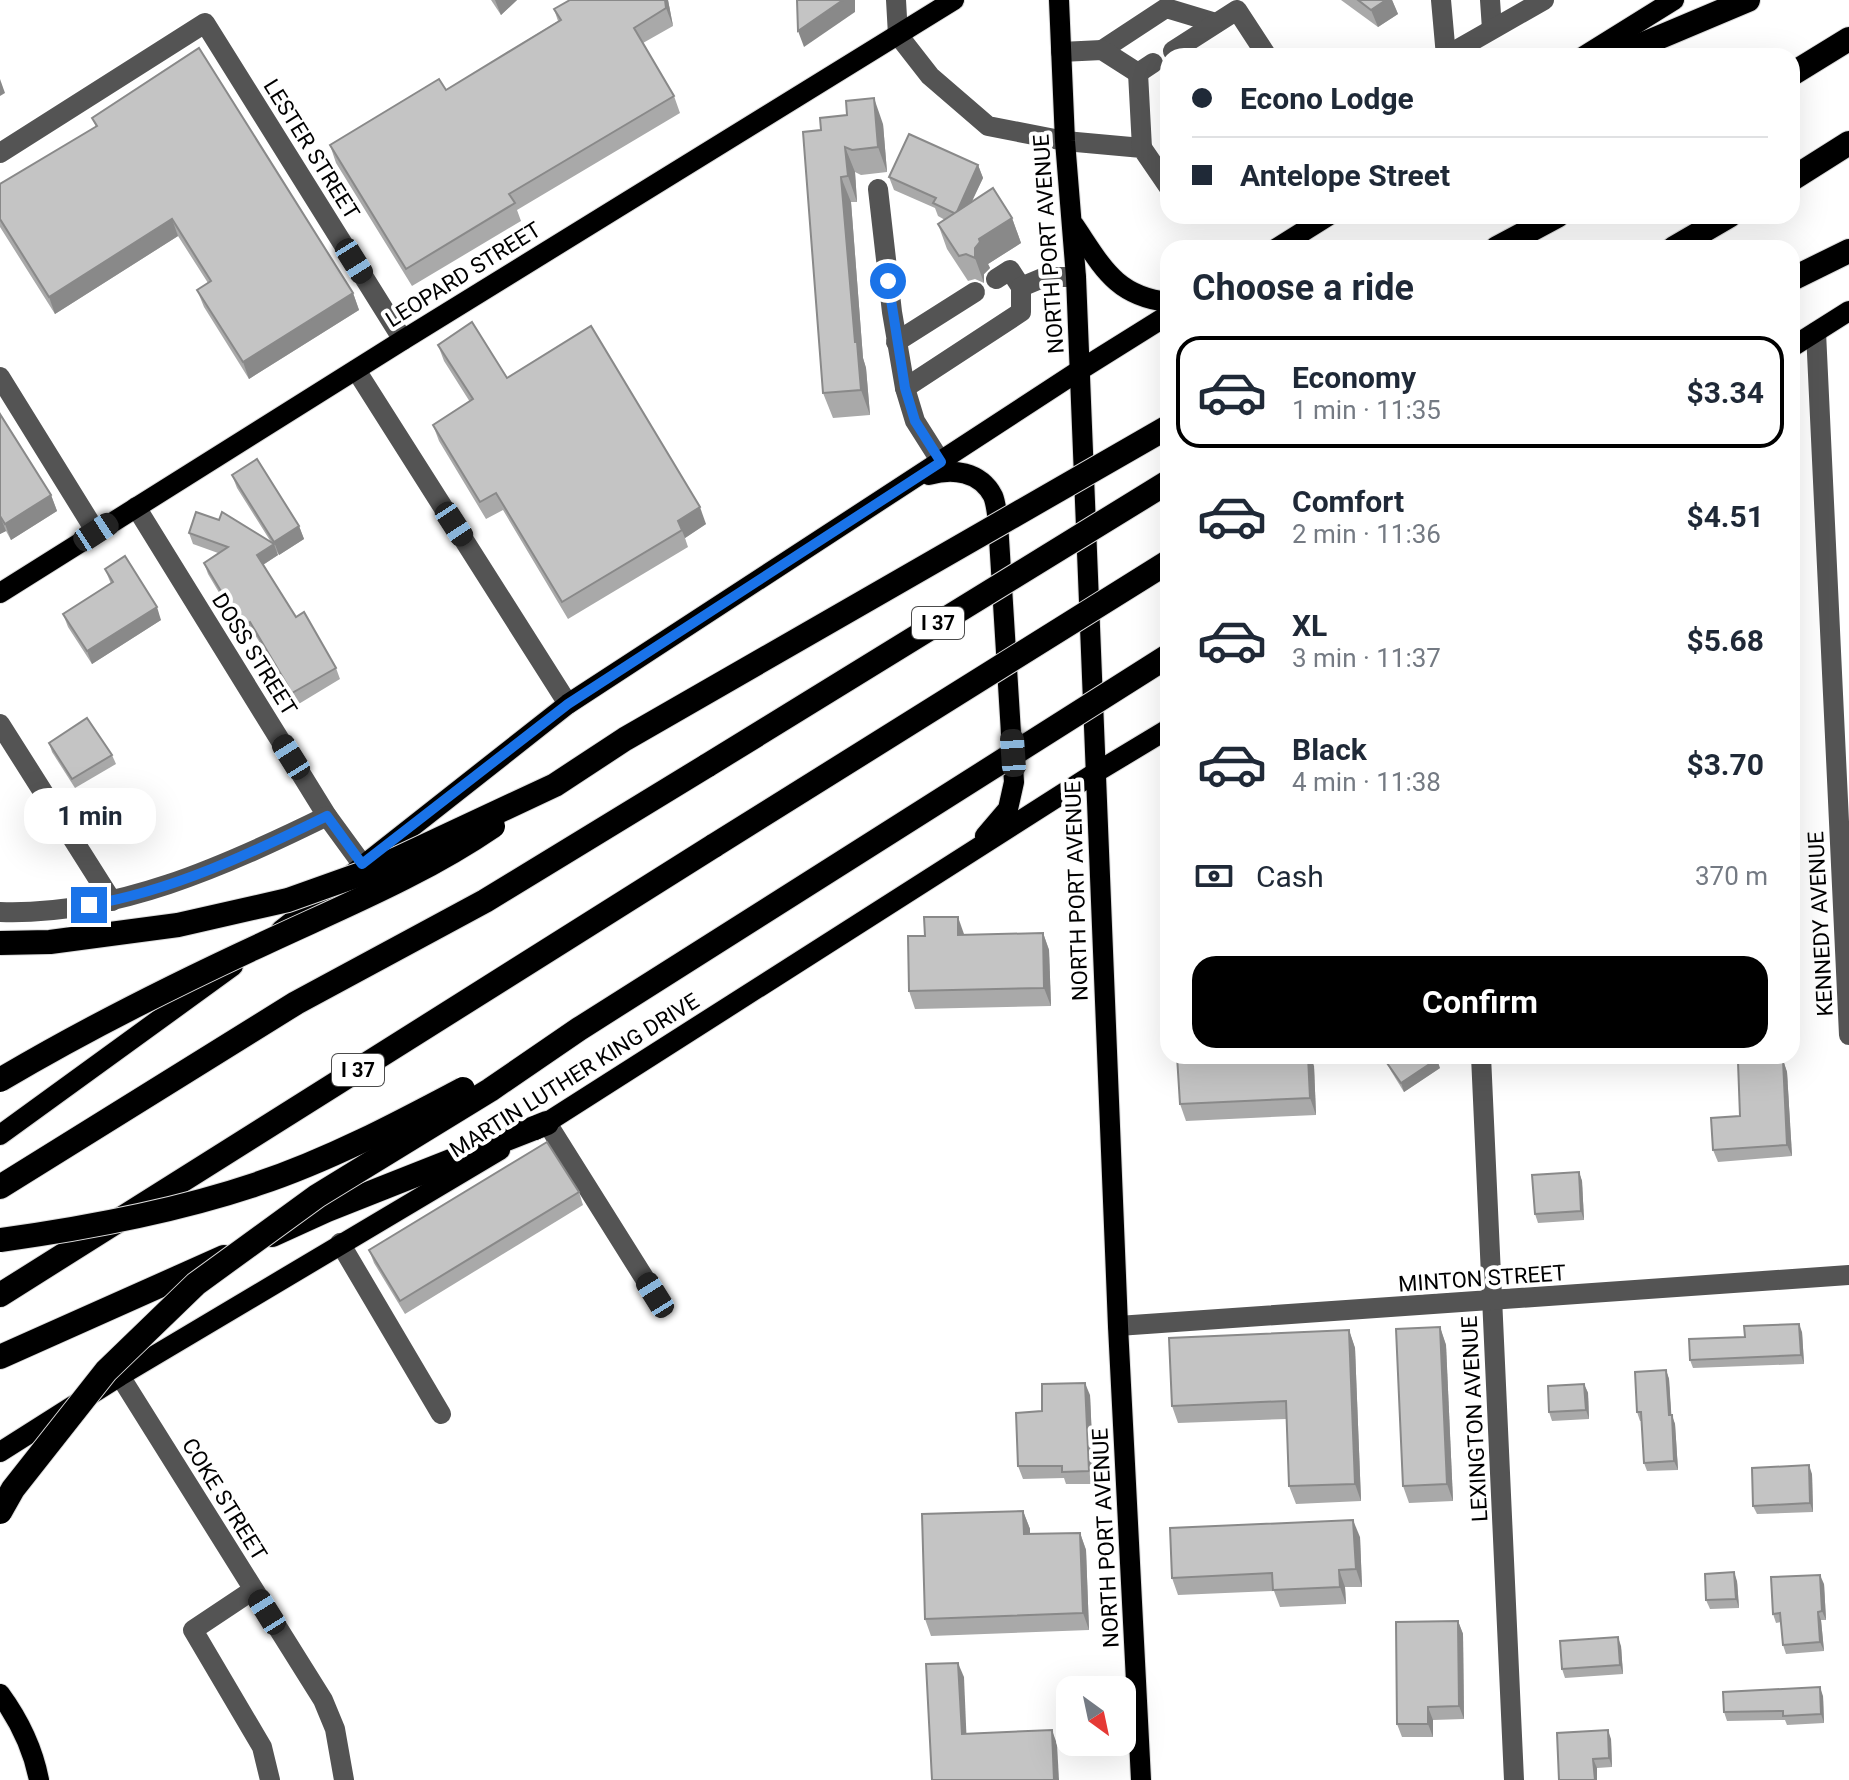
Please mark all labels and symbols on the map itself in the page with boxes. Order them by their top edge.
street label: LESTER STREET [259,75,365,224]
street label: NORTH PORT AVENUE [1028,133,1069,355]
street label: LEOPARD STREET [381,217,545,332]
car [331,234,377,288]
route start [870,263,906,299]
car [431,497,477,551]
car [69,509,123,555]
street label: DOSS STREET [207,589,302,720]
road number: I 37 [912,607,964,639]
car [999,728,1027,778]
car [268,730,314,784]
street label: NORTH PORT AVENUE [1060,781,1093,1001]
callout: 1 min [23,789,155,845]
street label: KENNEDY AVENUE [1803,831,1838,1017]
route end [71,887,107,923]
street label: MARTIN LUTHER KING DRIVE [445,988,703,1163]
road number: I 37 [332,1054,384,1086]
street label: MINTON STREET [1397,1260,1567,1297]
car [632,1268,678,1322]
street label: LEXINGTON AVENUE [1457,1315,1492,1523]
street label: NORTH PORT AVENUE [1087,1427,1124,1649]
street label: COKE STREET [177,1434,272,1565]
car [244,1585,290,1639]
north arrow [1056,1676,1136,1756]

